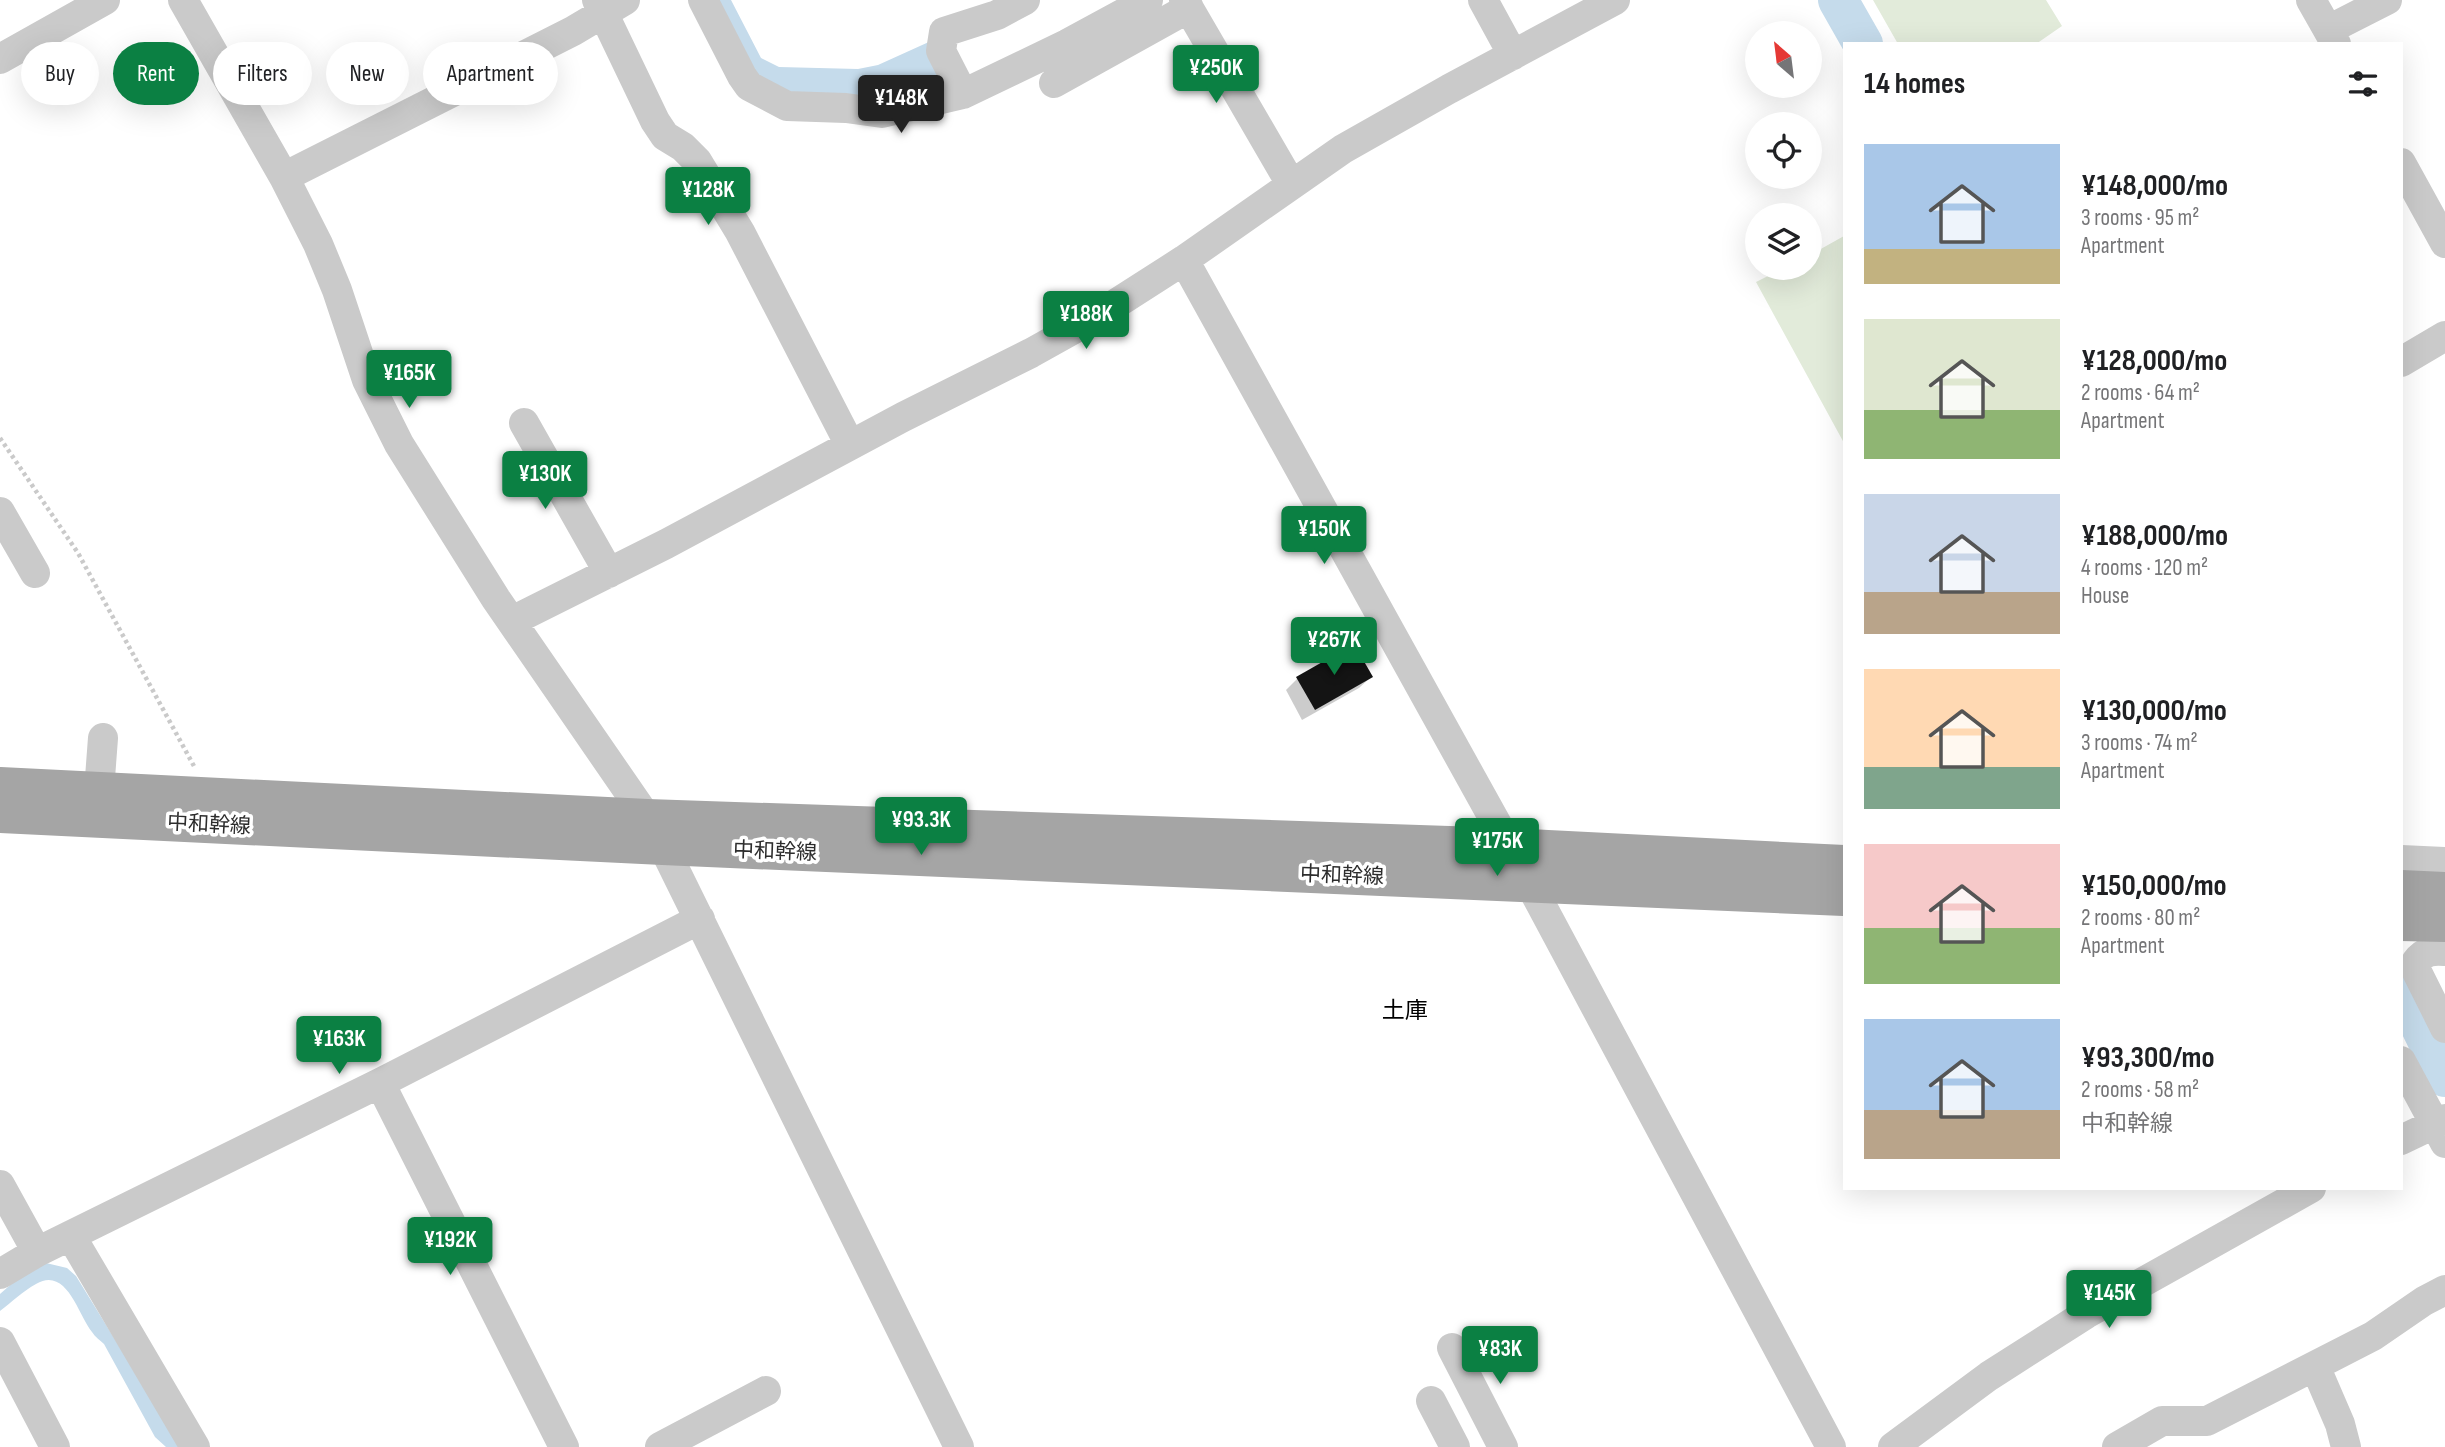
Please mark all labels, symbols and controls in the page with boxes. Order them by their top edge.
north arrow [1745,21,1822,98]
map controls [1745,21,1822,280]
chip: Buy [21,42,99,105]
chip: Rent [113,42,199,105]
chip: Filters [213,42,312,105]
chip: New [326,42,409,105]
chip: Apartment [423,42,558,105]
pin: ¥250K [1167,46,1265,105]
text: ¥250K [1189,54,1243,82]
icon: filters [2344,65,2382,103]
text: 14 homes [1864,66,1965,102]
pin: ¥148K [852,76,950,135]
text: ¥148K [874,84,928,112]
button: locate [1745,112,1822,189]
pin: ¥128K [659,168,757,227]
text: ¥148,000/mo [2081,168,2228,204]
icon: home [1920,172,2004,256]
text: ¥128K [681,176,735,204]
button: layers [1745,203,1822,280]
text: 3 rooms · 95 m² [2081,204,2200,232]
text: Apartment [2081,232,2165,260]
pin: ¥188K [1037,292,1135,351]
text: ¥188K [1059,300,1113,328]
text: ¥128,000/mo [2081,343,2227,379]
icon: home [1920,347,2004,431]
pin: ¥165K [360,350,458,410]
text: ¥165K [382,359,436,387]
text: 2 rooms · 64 m² [2081,379,2200,407]
text: Apartment [2081,407,2165,435]
pin: ¥130K [496,452,594,511]
text: ¥130K [518,460,572,488]
pin: ¥150K [1275,506,1373,566]
text: ¥150K [1297,515,1351,543]
text: ¥188,000/mo [2081,518,2228,554]
icon: home [1920,522,2004,606]
text: 4 rooms · 120 m² [2081,554,2208,582]
text: House [2081,582,2129,610]
pin: ¥267K [1285,618,1383,677]
text: ¥267K [1307,626,1361,654]
text: ¥130,000/mo [2081,693,2227,729]
icon: home [1920,697,2004,781]
text: 3 rooms · 74 m² [2081,729,2198,757]
text: Apartment [2081,757,2165,785]
pin: ¥93.3K [864,798,978,857]
text: ¥93.3K [891,806,951,834]
street label: 中和幹線 [166,810,252,839]
pin: ¥175K [1448,818,1546,878]
text: ¥175K [1471,827,1523,855]
street label: 中和幹線 [733,838,817,865]
street label: 中和幹線 [1300,862,1384,889]
text: ¥150,000/mo [2081,868,2227,904]
icon: home [1920,872,2004,956]
text: 2 rooms · 80 m² [2081,904,2200,932]
text: Apartment [2081,932,2165,960]
district label: 土庫 [1382,997,1428,1025]
pin: ¥163K [290,1016,388,1076]
text: ¥163K [312,1025,366,1053]
text: ¥93,300/mo [2081,1040,2215,1076]
icon: home [1920,1047,2004,1131]
text: 2 rooms · 58 m² [2081,1076,2199,1104]
text: 中和幹線 [2081,1110,2173,1138]
pin: ¥192K [401,1218,499,1277]
text: ¥192K [423,1226,477,1254]
pin: ¥145K [2060,1270,2158,1330]
text: ¥145K [2082,1279,2136,1307]
pin: ¥83K [1459,1326,1541,1386]
text: ¥83K [1478,1335,1522,1363]

